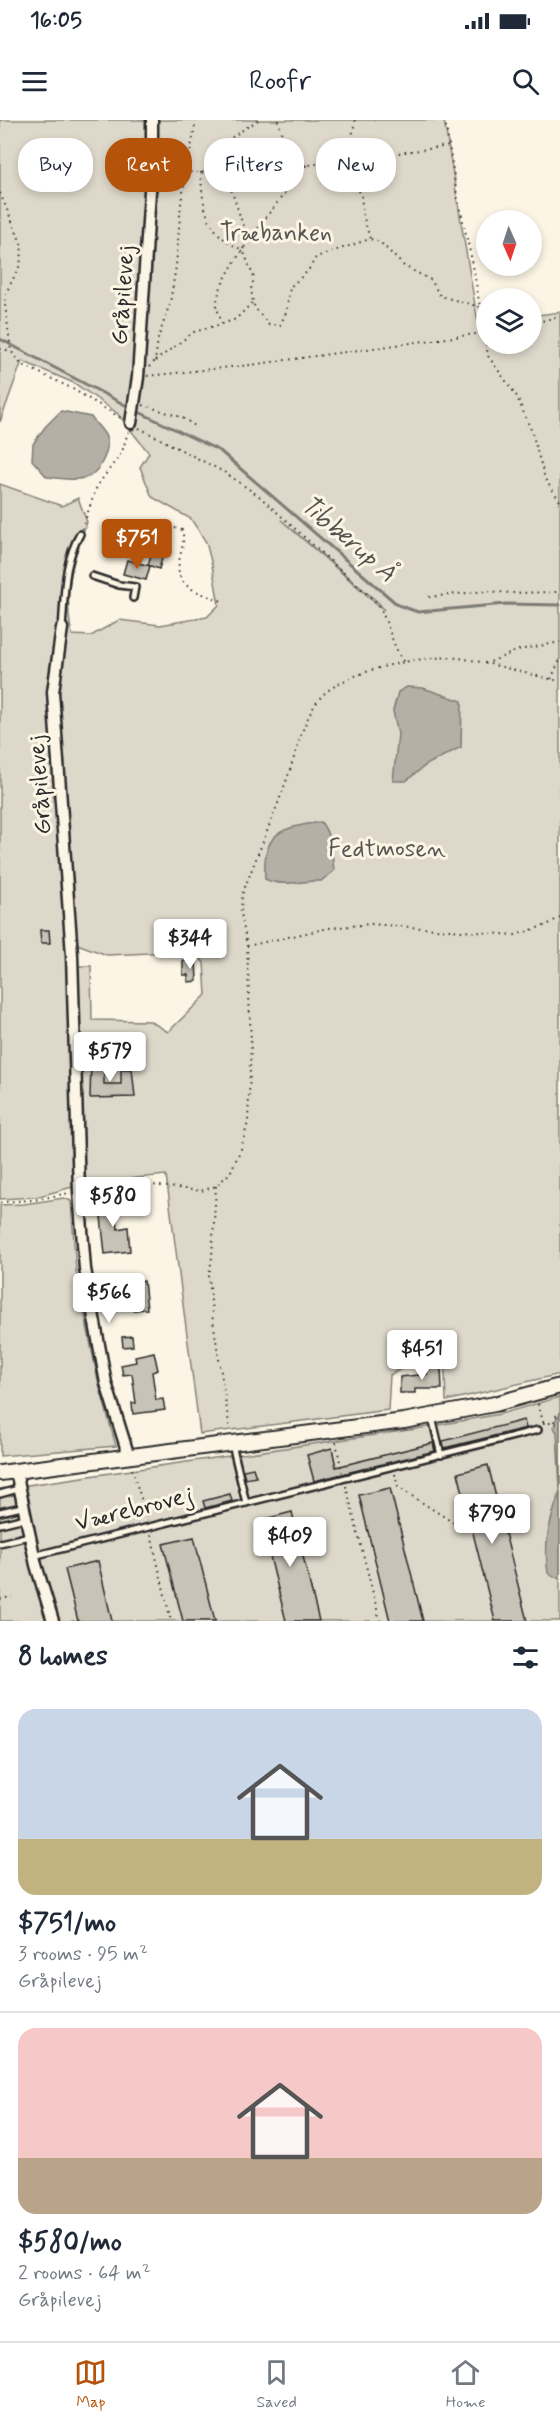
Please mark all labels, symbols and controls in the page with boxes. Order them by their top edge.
text: 16:05 [30,7,82,35]
text: Roofr [249,64,311,99]
icon: menu [18,65,51,98]
icon: search [509,65,542,98]
chip: Buy [18,138,93,192]
chip: Rent [105,138,192,192]
chip: Filters [204,138,304,192]
chip: New [316,138,396,192]
north arrow [476,210,542,276]
map controls [476,210,542,354]
park label: Træbanken [220,218,332,249]
street label: Gråpilevej [105,244,142,346]
button: layers [476,288,542,354]
water label: Tibberup Å [293,488,403,591]
pin: $751 [101,519,173,570]
text: $751 [116,525,158,552]
street label: Gråpilevej [22,734,59,836]
park label: Fedtmosen [328,834,446,865]
pin: $344 [154,919,226,970]
text: $344 [168,925,212,952]
pin: $579 [74,1032,146,1083]
text: $579 [88,1038,132,1065]
pin: $580 [77,1177,149,1228]
text: $580 [90,1183,136,1210]
pin: $566 [73,1273,145,1324]
text: $566 [87,1279,131,1306]
pin: $451 [386,1330,458,1381]
text: $451 [401,1336,443,1363]
street label: Værebrovej [72,1480,197,1539]
pin: $790 [456,1494,528,1545]
text: $790 [468,1500,516,1527]
pin: $409 [254,1517,326,1568]
text: $409 [267,1523,313,1550]
text: 8 homes [18,1640,108,1674]
icon: filters [509,1641,542,1674]
icon: home [226,1748,334,1856]
text: $751/mo [18,1907,116,1941]
text: 3 rooms · 95 m² [18,1941,148,1968]
text: Gråpilevej [18,1968,101,1995]
icon: home [226,2067,334,2175]
text: $580/mo [18,2226,122,2260]
text: 2 rooms · 64 m² [18,2260,151,2287]
text: Gråpilevej [18,2287,101,2314]
tab: Map [74,2356,107,2413]
tab: Saved [256,2356,297,2413]
tab: Home [446,2356,486,2413]

